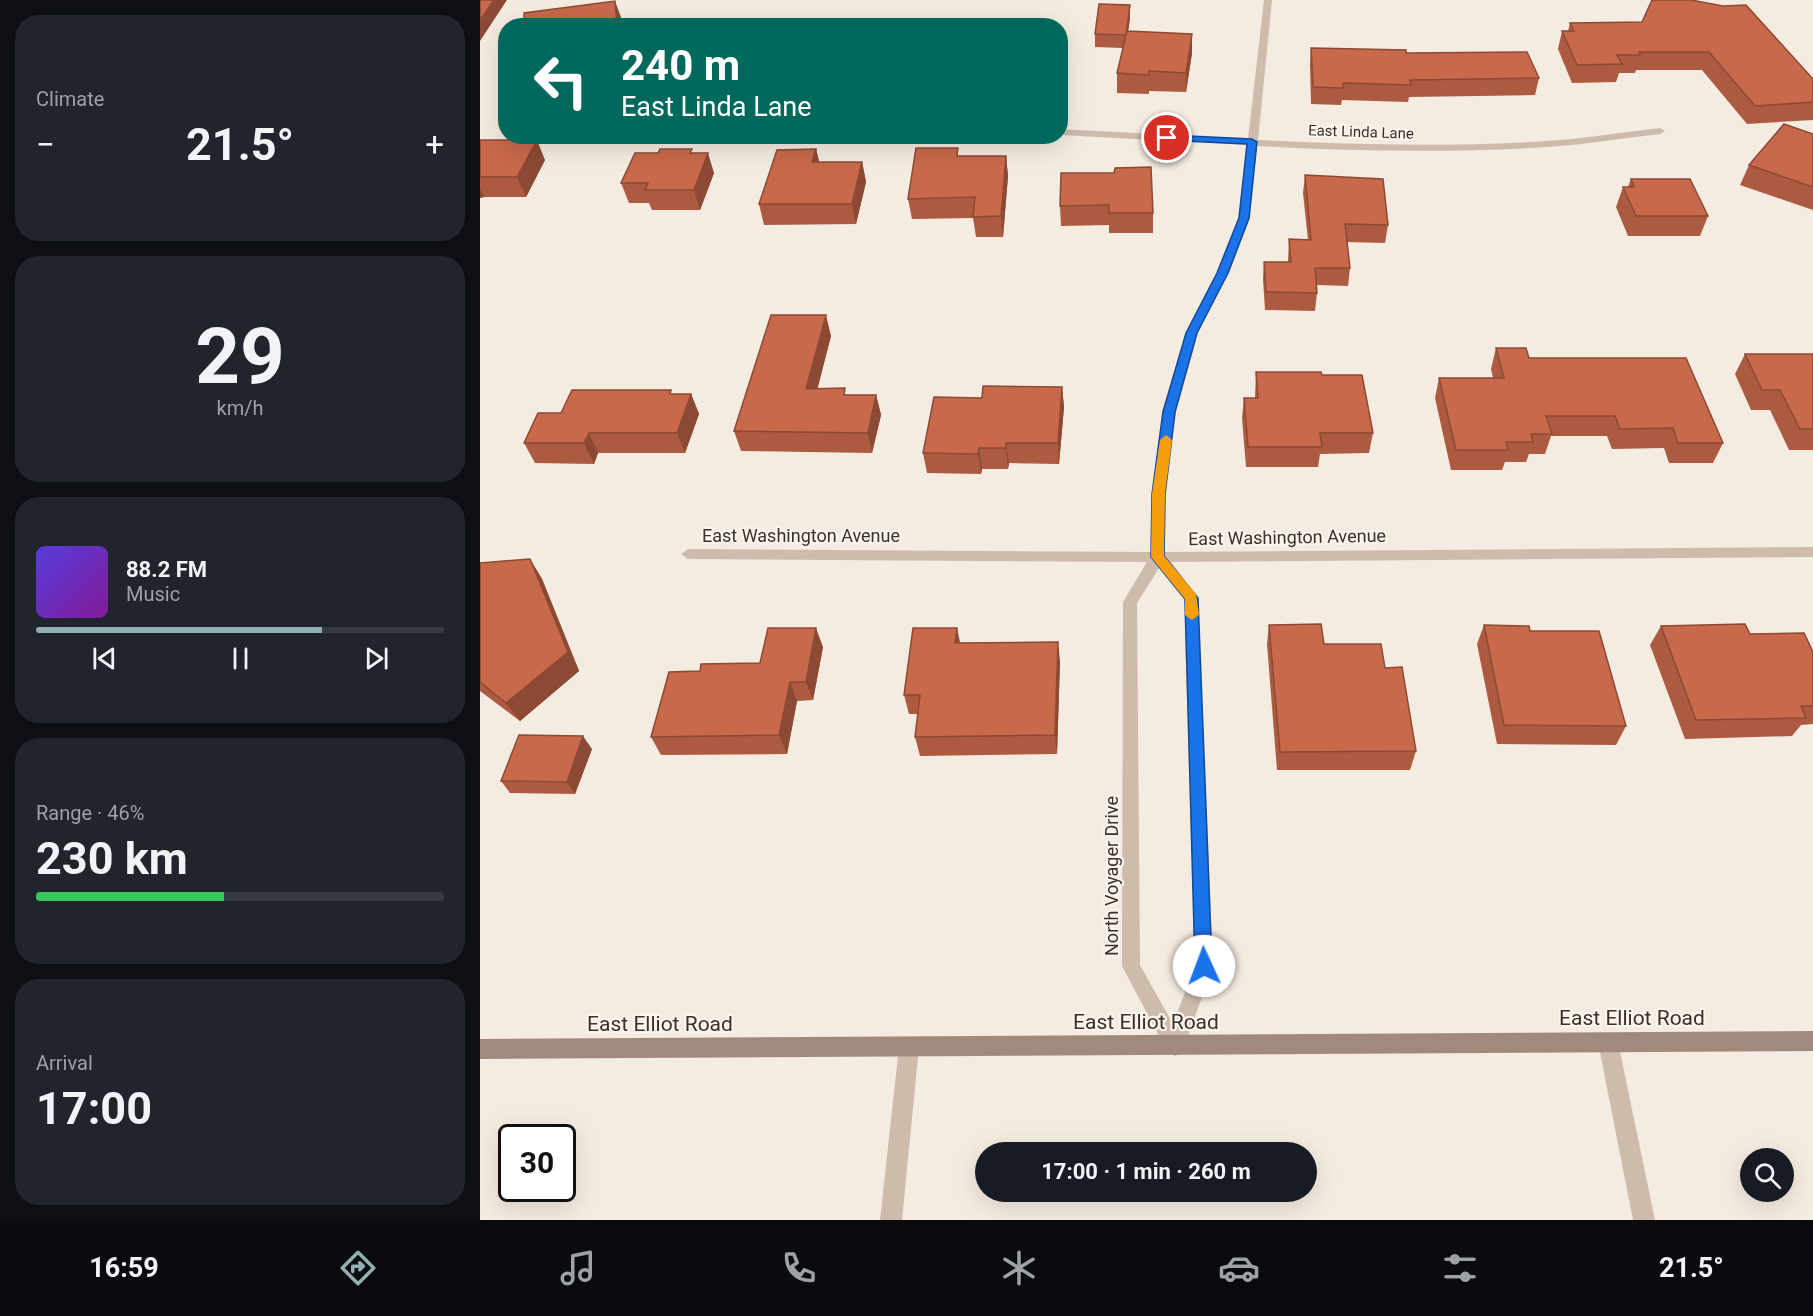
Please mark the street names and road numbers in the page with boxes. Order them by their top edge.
street label: East Linda Lane [1308,121,1414,143]
street label: East Washington Avenue [702,525,900,546]
street label: East Washington Avenue [1188,525,1386,549]
street label: North Voyager Drive [1101,796,1122,956]
street label: East Elliot Road [1559,1006,1705,1030]
street label: East Elliot Road [1073,1010,1219,1034]
street label: East Elliot Road [587,1012,733,1036]

